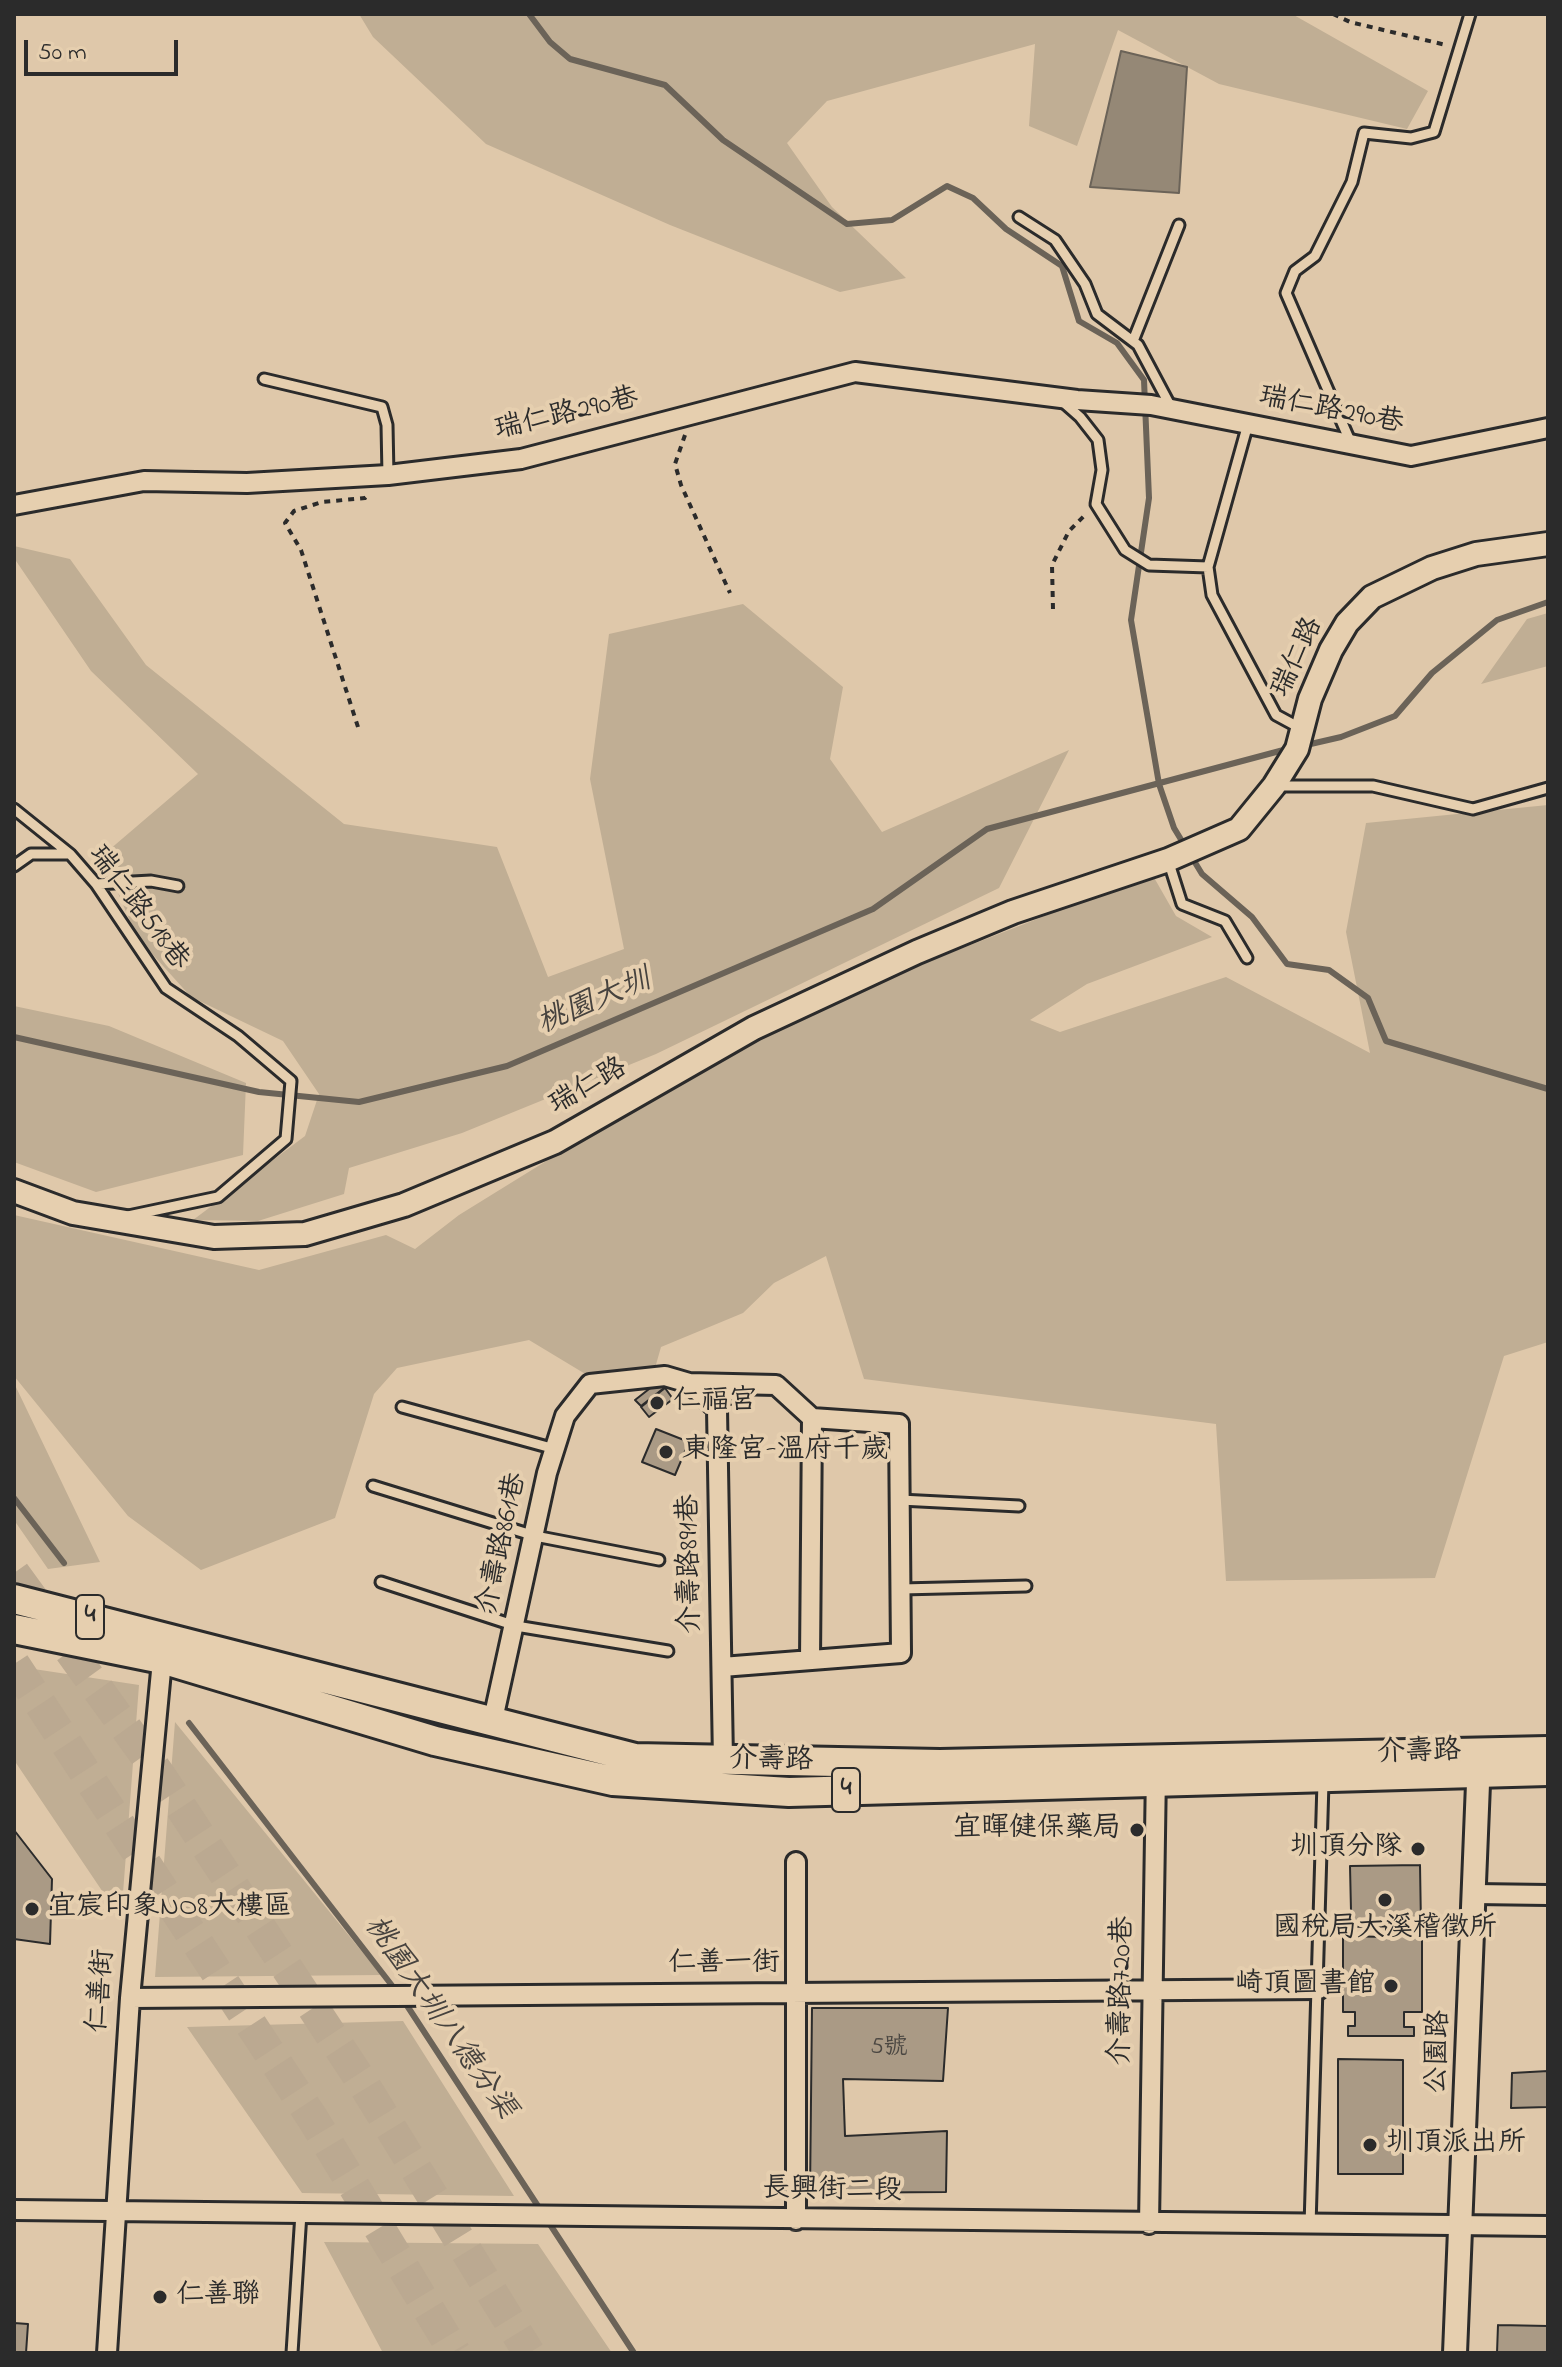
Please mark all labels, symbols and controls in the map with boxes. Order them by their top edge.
scale bar [28,24,182,74]
text: 50 m [38,36,87,71]
street label: 瑞仁路290巷 [1256,382,1406,442]
street label: 瑞仁路290巷 [492,383,642,449]
street label: 瑞仁路 [1266,613,1332,703]
street label: 瑞仁路518巷 [79,840,195,978]
water label: 桃園大圳 [533,964,657,1044]
street label: 瑞仁路 [544,1052,634,1124]
place label: 仁福宮 [673,1386,757,1420]
marker: 仁福宮 [648,1394,666,1412]
place label: 東隆宮-溫府千歲 [682,1435,888,1469]
marker: 東隆宮-溫府千歲 [657,1443,675,1461]
street label: 介壽路861巷 [473,1470,535,1618]
street label: 介壽路891巷 [674,1494,710,1634]
road number: 4 [76,1595,104,1639]
street label: 介壽路 [1376,1736,1462,1772]
street label: 介壽路 [729,1744,813,1780]
road number: 4 [832,1768,860,1812]
place label: 宜暉健保藥局 [953,1813,1121,1847]
marker: 宜暉健保藥局 [1128,1821,1146,1839]
place label: 圳頂分隊 [1290,1832,1402,1866]
marker: 圳頂分隊 [1409,1840,1427,1858]
marker: 國稅局大溪稽徵所 [1376,1891,1394,1909]
place label: 宜宸印象NO8大樓區 [48,1892,292,1926]
marker: 宜宸印象NO8大樓區 [23,1900,41,1918]
water label: 桃園大圳八德分渠 [354,1910,522,2128]
place label: 國稅局大溪稽徵所 [1273,1913,1497,1947]
street label: 介壽路720巷 [1106,1916,1142,2066]
street label: 仁善街 [83,1948,123,2034]
street label: 仁善一街 [668,1948,780,1982]
place label: 崎頂圖書館 [1235,1969,1375,2003]
marker: 崎頂圖書館 [1382,1977,1400,1995]
street label: 公園路 [1422,2009,1458,2095]
house number: 5號 [870,2035,908,2063]
place label: 圳頂派出所 [1386,2128,1526,2162]
marker: 圳頂派出所 [1361,2136,1379,2154]
street label: 長興街二段 [762,2174,902,2210]
place label: 仁善聯 [176,2280,260,2314]
marker: 仁善聯 [151,2288,169,2306]

